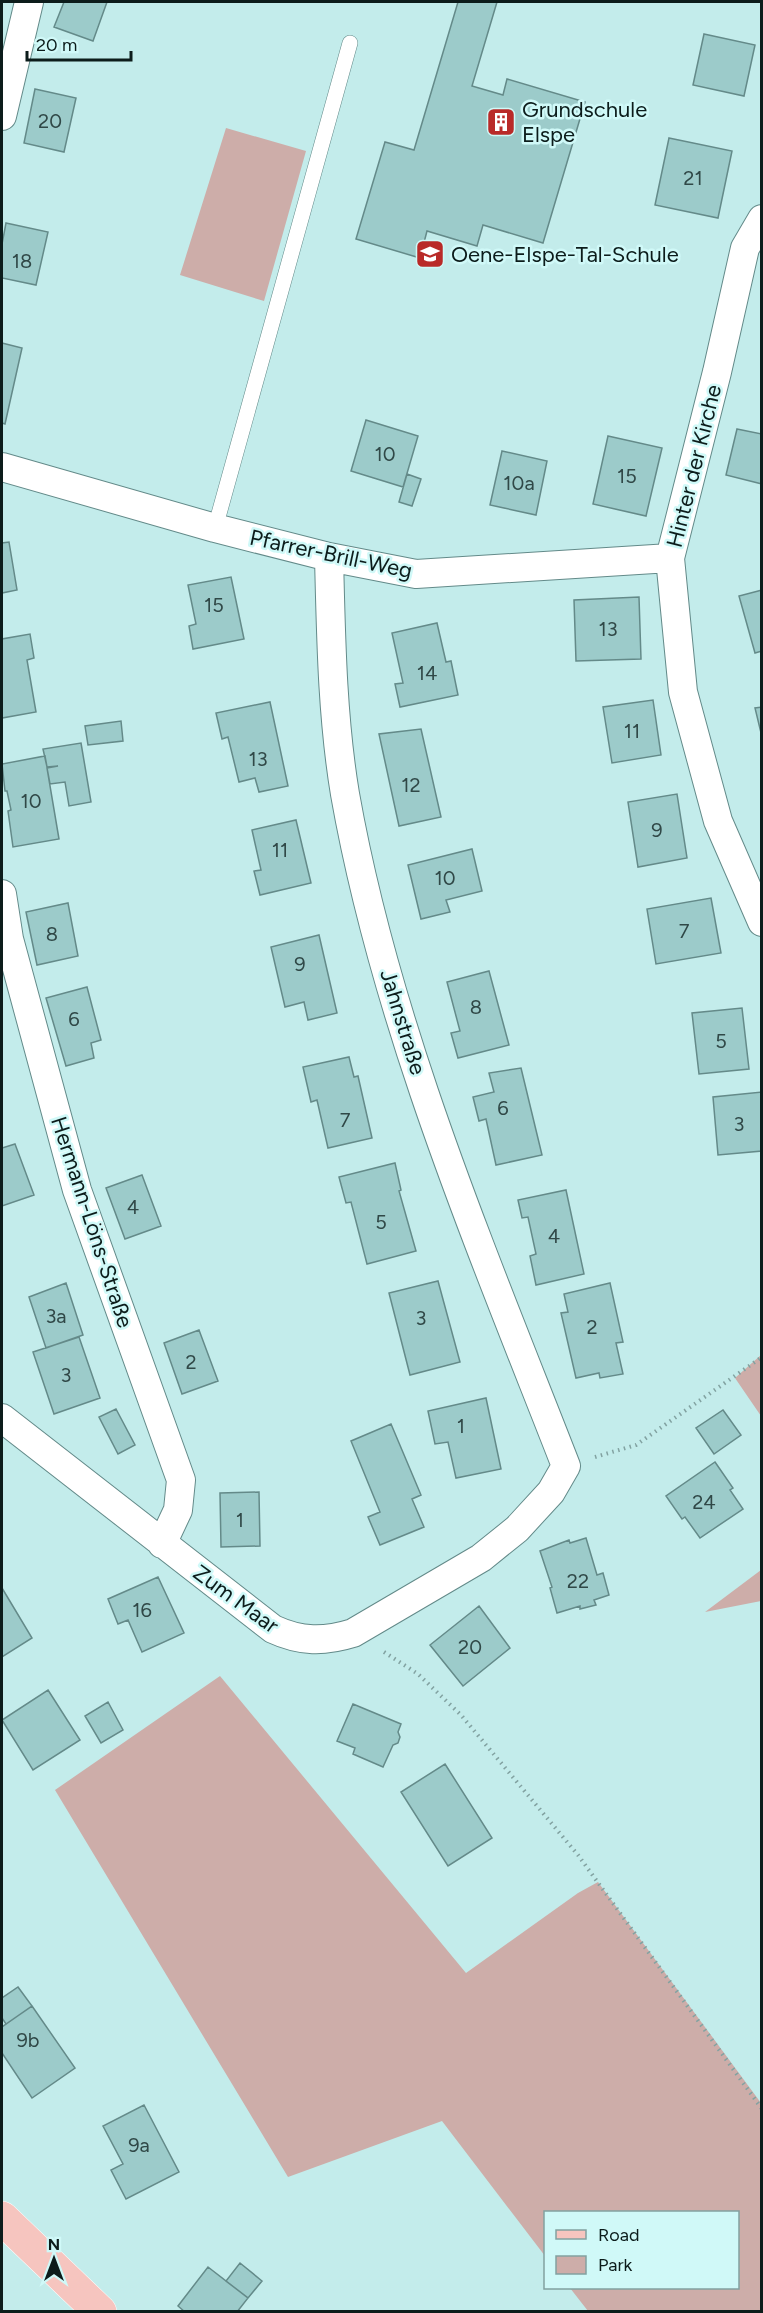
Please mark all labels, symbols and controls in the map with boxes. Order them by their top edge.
scale bar [27,24,130,62]
text: 20 m [36,34,77,56]
place label: Grundschule Elspe [522,96,647,148]
building icon: Grundschule Elspe [485,106,517,138]
house number: 20 [38,109,62,133]
house number: 21 [683,166,703,190]
school or university icon: Oene-Elspe-Tal-Schule [414,238,446,270]
place label: Oene-Elspe-Tal-Schule [451,241,679,268]
house number: 18 [12,249,32,273]
street label: Hinter der Kirche [661,382,727,550]
house number: 10 [374,442,396,466]
house number: 15 [617,464,637,488]
house number: 10a [503,471,535,495]
street label: Pfarrer-Brill-Weg [247,524,415,584]
house number: 15 [204,593,224,617]
house number: 13 [598,617,618,641]
house number: 14 [417,661,437,685]
house number: 11 [624,719,640,743]
house number: 13 [248,747,268,771]
house number: 12 [401,773,421,797]
house number: 10 [20,789,42,813]
house number: 9 [651,818,663,842]
house number: 11 [272,838,288,862]
house number: 10 [434,866,456,890]
house number: 7 [679,919,690,943]
house number: 8 [46,922,58,946]
house number: 9 [294,952,306,976]
street label: Jahnstraße [374,966,432,1078]
house number: 8 [470,995,482,1019]
house number: 6 [68,1007,80,1031]
house number: 5 [715,1029,727,1053]
house number: 6 [497,1096,509,1120]
house number: 7 [340,1108,351,1132]
house number: 3 [734,1112,744,1136]
street label: Hermann-Löns-Straße [45,1113,139,1331]
house number: 4 [127,1195,139,1219]
house number: 5 [375,1210,387,1234]
house number: 4 [548,1224,560,1248]
house number: 3a [45,1304,67,1328]
house number: 3 [416,1306,426,1330]
house number: 2 [586,1315,598,1339]
house number: 2 [185,1350,197,1374]
house number: 3 [61,1363,71,1387]
house number: 1 [457,1414,465,1438]
house number: 24 [692,1490,716,1514]
house number: 1 [236,1508,244,1532]
street label: Zum Maar [188,1559,284,1639]
house number: 22 [567,1569,589,1593]
house number: 16 [132,1598,152,1622]
house number: 20 [458,1635,482,1659]
house number: 9b [16,2028,40,2052]
house number: 9a [128,2133,150,2157]
legend [544,2211,739,2289]
text: Road [598,2224,639,2246]
north arrow [24,2229,84,2289]
text: N [48,2235,60,2254]
text: Park [598,2254,633,2276]

